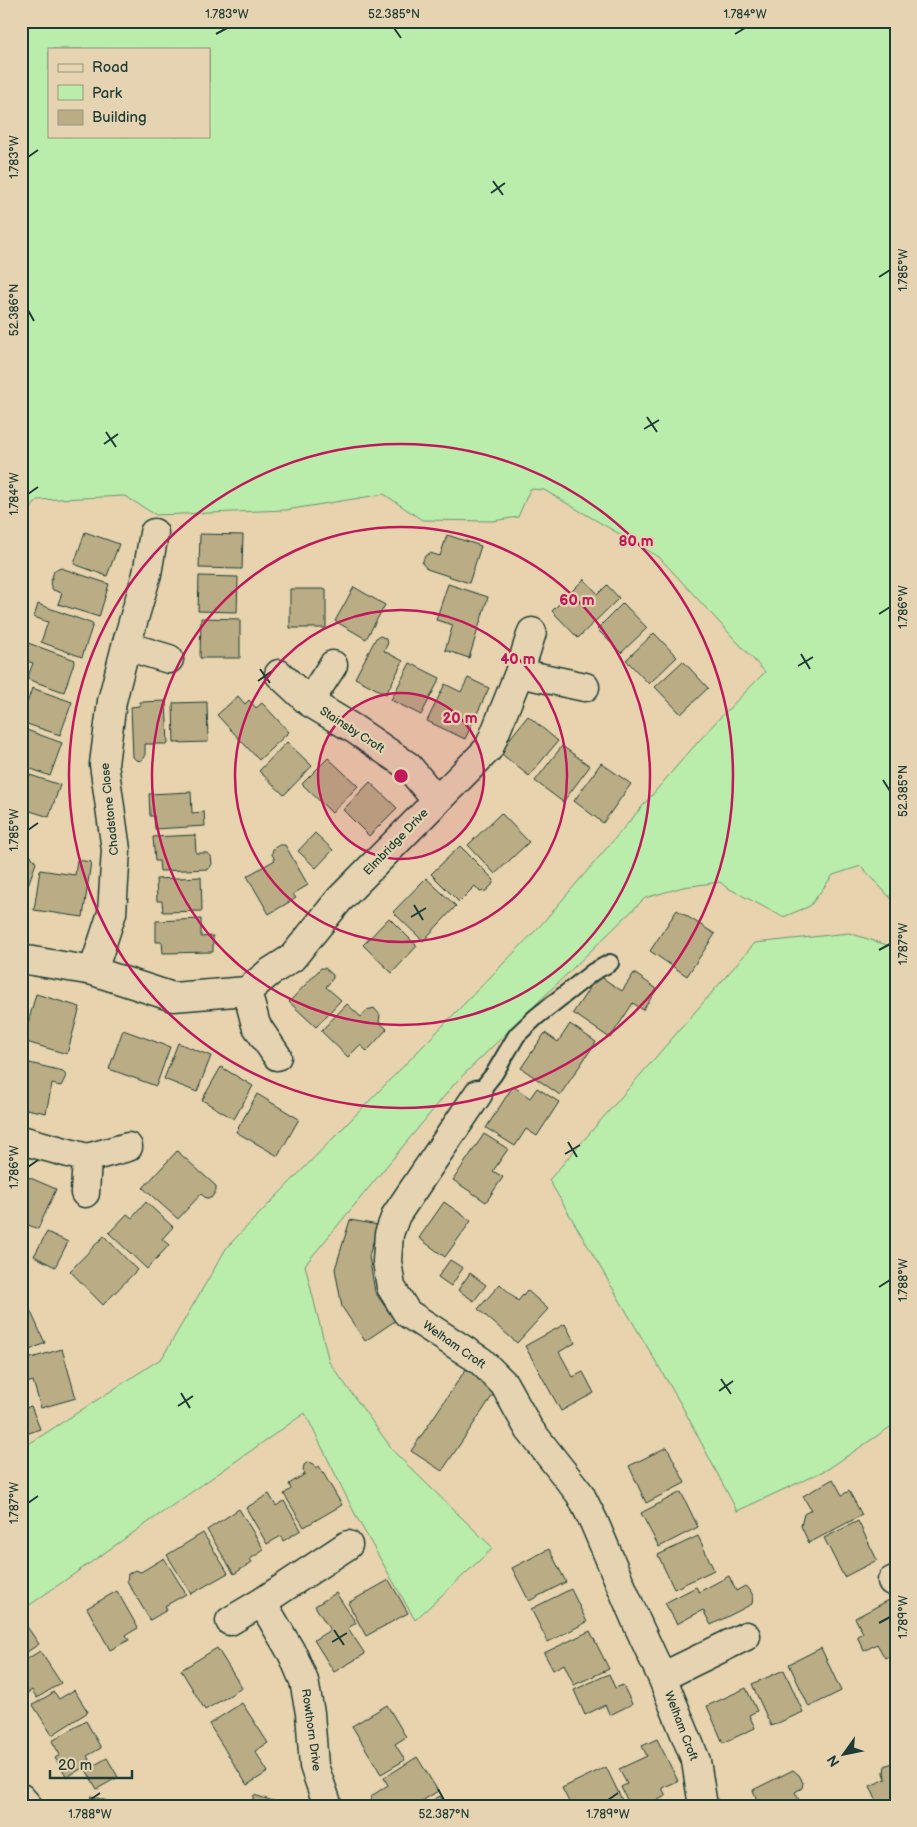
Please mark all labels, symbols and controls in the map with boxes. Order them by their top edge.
text: 1.783°W [205,7,249,22]
text: 52.385°N [368,7,420,22]
text: 1.784°W [723,7,767,22]
legend [48,48,210,138]
text: Road [92,58,128,77]
text: Park [92,84,123,103]
text: Building [92,108,147,127]
text: 1.783°W [7,135,22,179]
text: 1.785°W [896,248,911,292]
text: 52.386°N [7,284,22,336]
text: 1.784°W [7,472,22,516]
text: 80 m [618,532,654,551]
text: 1.786°W [896,585,911,629]
text: 60 m [559,591,595,610]
text: 40 m [500,650,536,669]
street label: Stainsby Croft [317,704,387,757]
text: 20 m [443,709,478,728]
street label: Chadstone Close [98,762,122,856]
text: 52.385°N [896,765,911,817]
centre of rings [392,767,410,785]
street label: Elmbridge Drive [360,806,432,878]
text: 1.785°W [7,808,22,852]
text: 1.787°W [896,923,911,965]
text: 1.786°W [7,1145,22,1189]
text: 1.788°W [896,1258,911,1302]
street label: Welham Croft [420,1318,489,1372]
text: 1.787°W [7,1482,22,1524]
text: 1.789°W [896,1595,911,1639]
street label: Rowthorn Drive [298,1688,324,1772]
street label: Welham Croft [661,1689,701,1763]
north arrow [820,1730,870,1780]
scale bar [50,1747,132,1779]
text: N [824,1752,844,1770]
text: 20 m [58,1756,92,1775]
text: 1.788°W [68,1807,112,1822]
text: 52.387°N [418,1807,470,1822]
text: 1.789°W [586,1807,630,1822]

